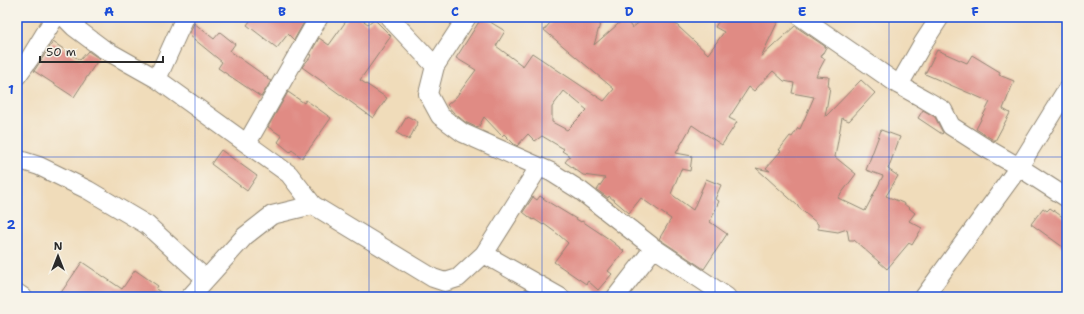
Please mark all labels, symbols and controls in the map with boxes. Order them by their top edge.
text: A [104,3,114,20]
text: B [278,3,286,20]
text: C [451,3,459,20]
text: D [624,3,634,20]
text: E [798,3,807,20]
text: F [971,3,979,20]
scale bar [40,38,163,64]
text: 50 m [46,44,76,60]
text: 1 [8,81,14,98]
text: 2 [6,216,16,233]
north arrow [38,236,78,276]
text: N [54,239,63,254]

